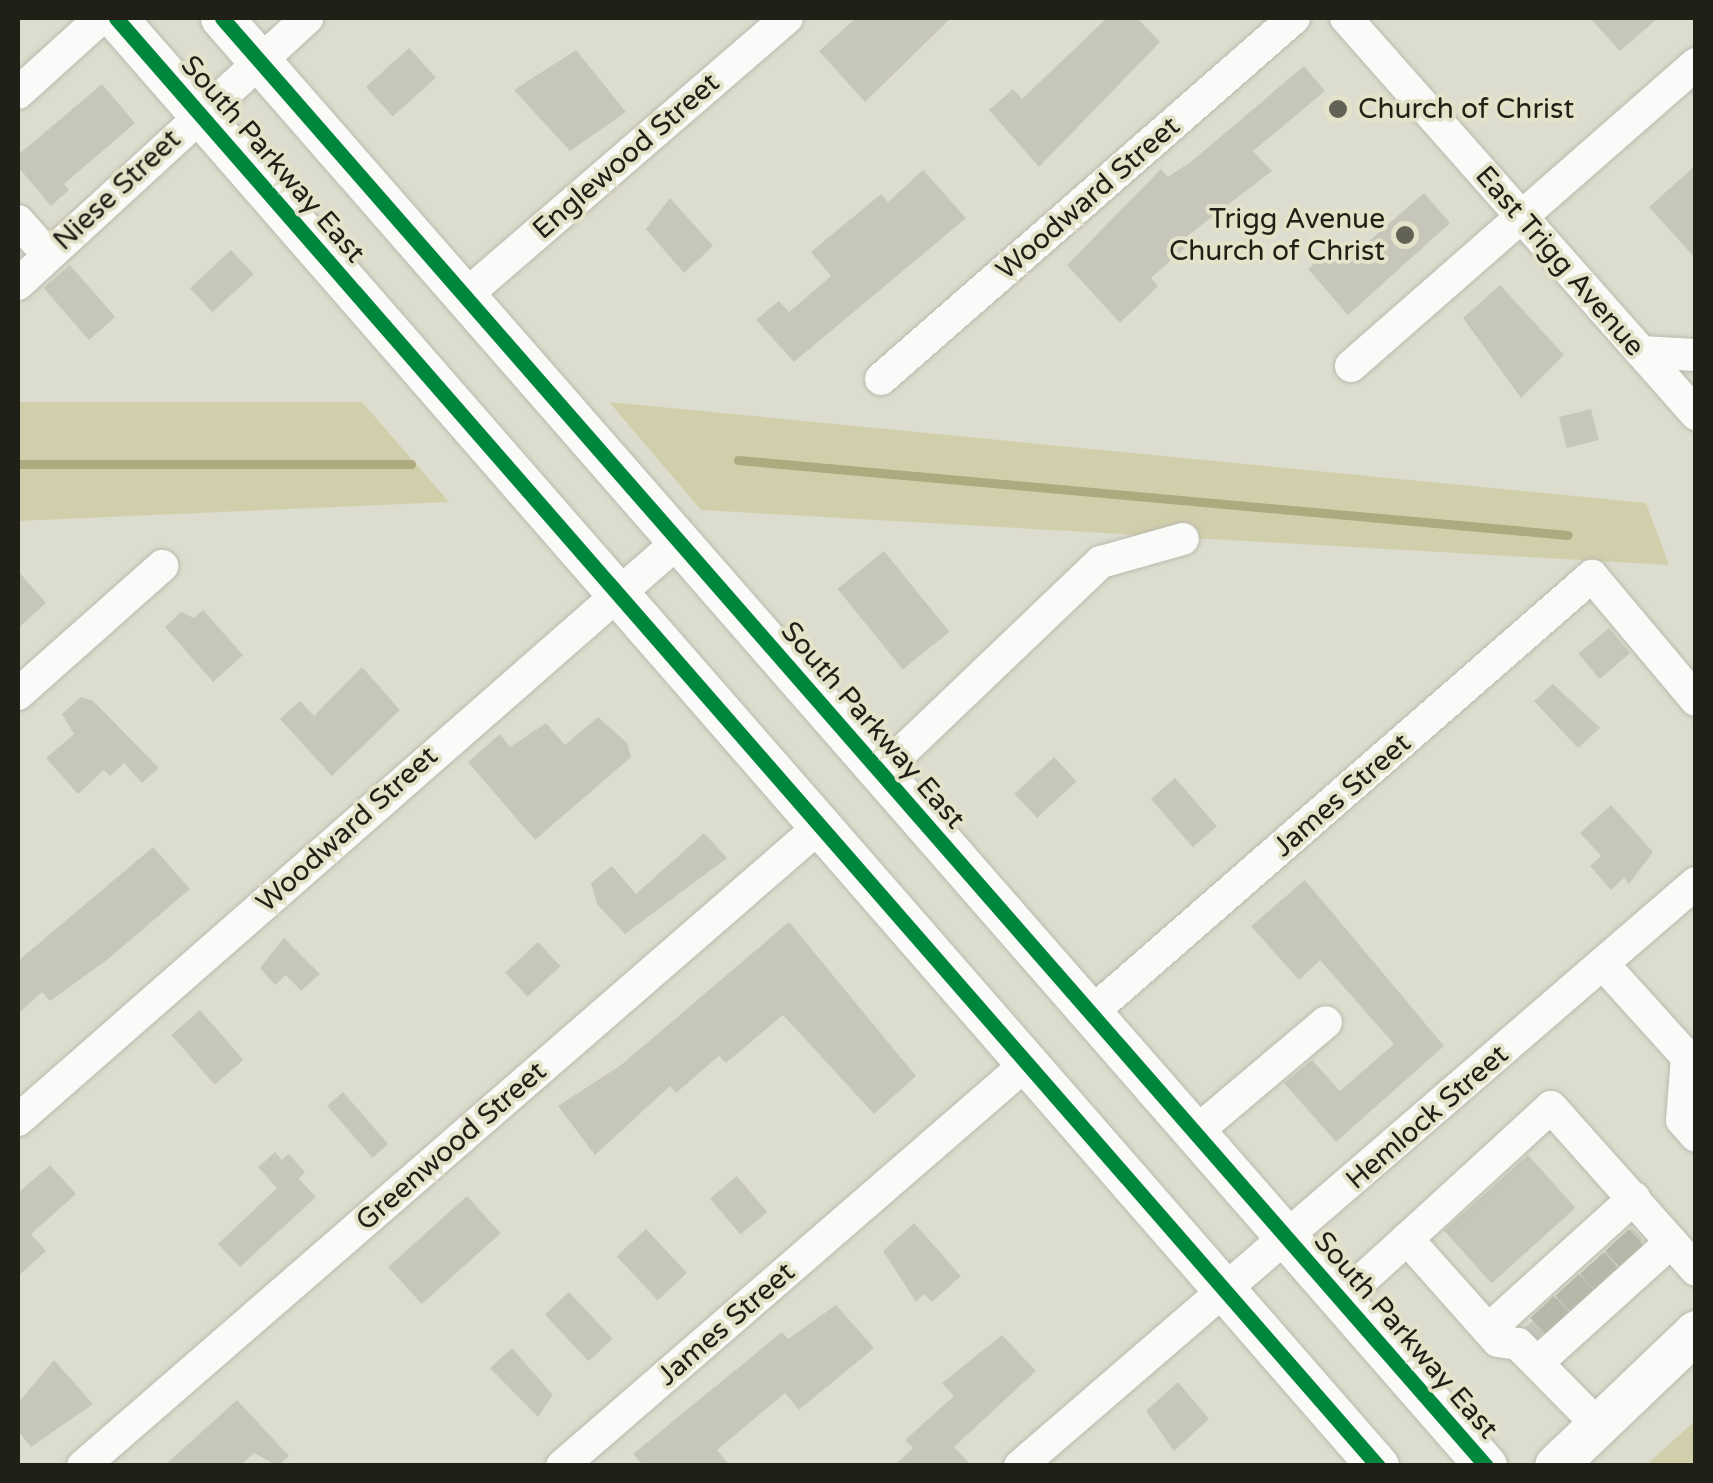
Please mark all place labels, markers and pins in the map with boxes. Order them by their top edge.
place label: Church of Christ [1358,92,1574,126]
marker: Church of Christ [1327,98,1349,120]
place label: Trigg Avenue Church of Christ [1169,202,1385,268]
marker: Trigg Avenue Church of Christ [1394,224,1416,246]

